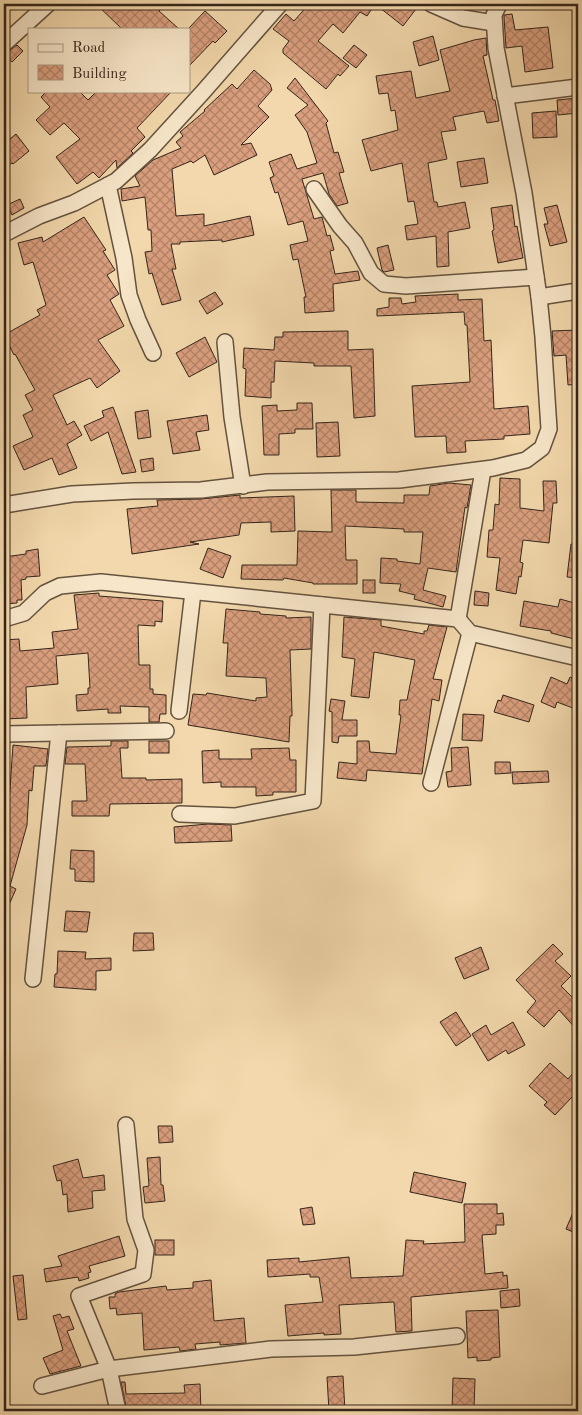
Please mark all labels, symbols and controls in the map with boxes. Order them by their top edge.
legend [28,28,190,92]
text: Road [72,41,106,56]
text: Building [72,67,127,82]

